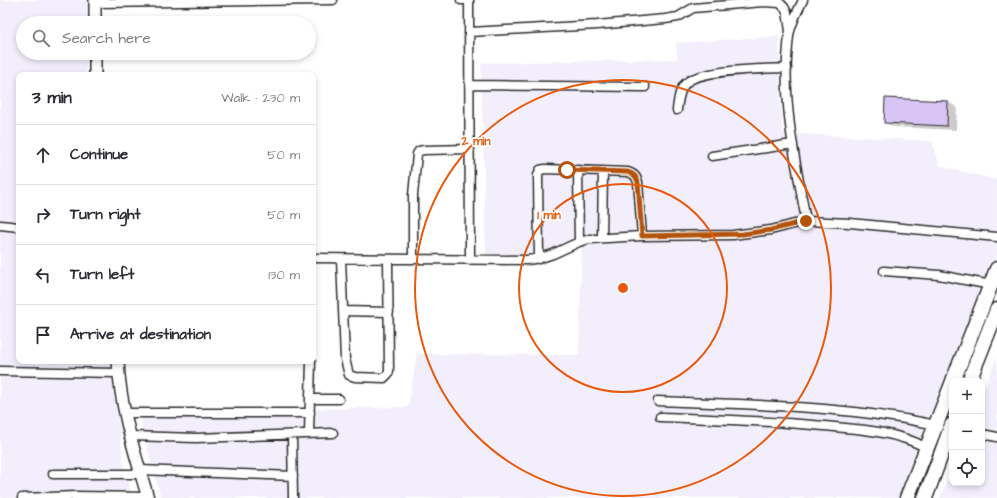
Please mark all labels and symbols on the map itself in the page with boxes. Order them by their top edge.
text: 2 min [461,133,490,150]
route start [558,161,576,179]
text: 1 min [537,207,561,224]
route end [797,212,815,230]
centre of rings [616,281,630,295]

